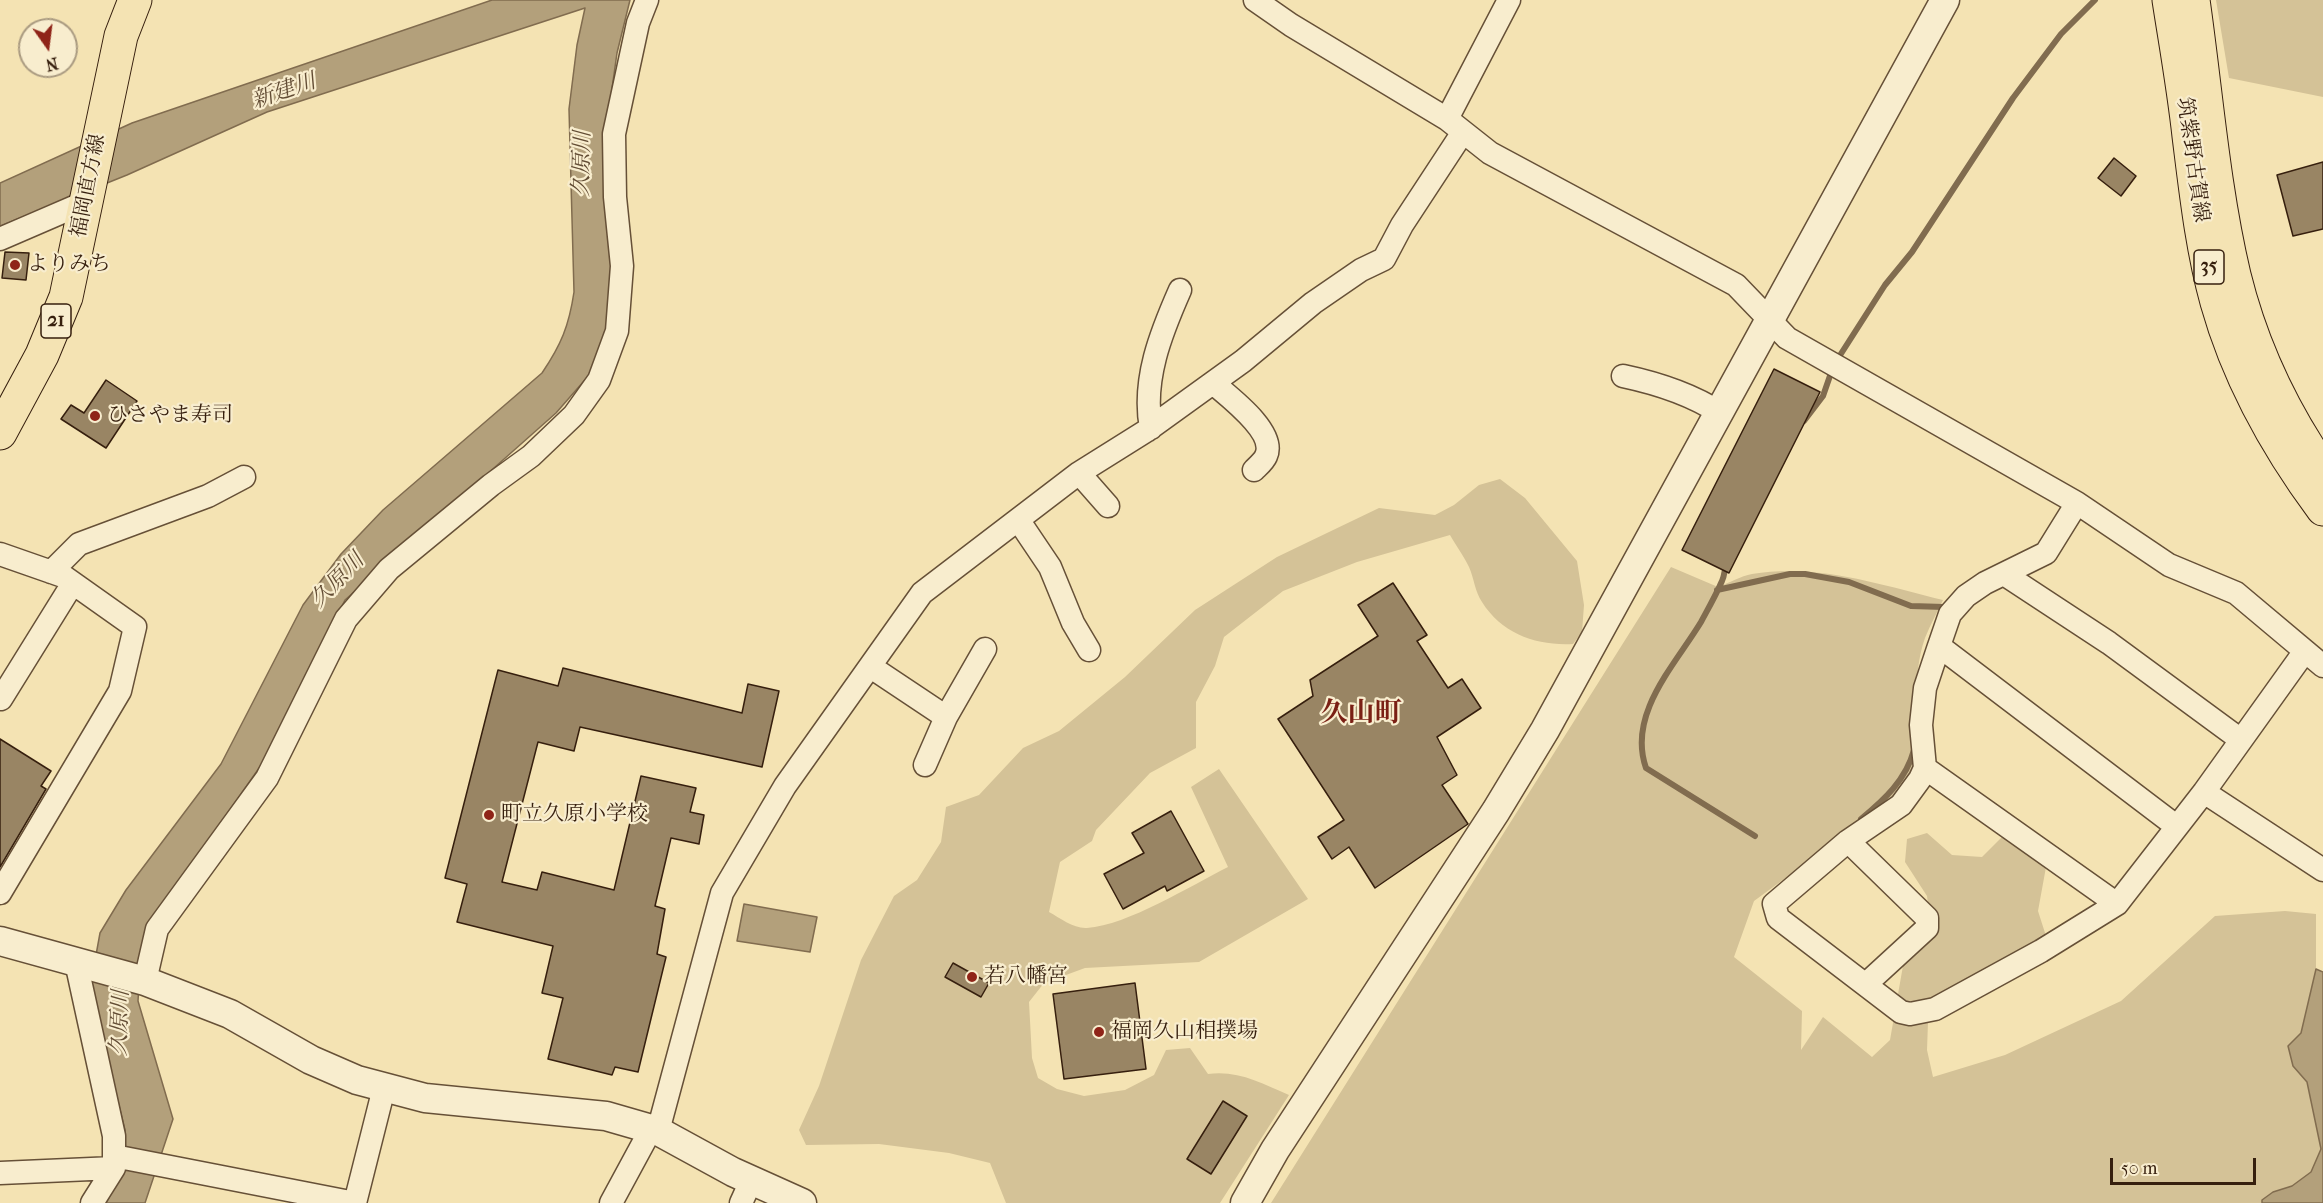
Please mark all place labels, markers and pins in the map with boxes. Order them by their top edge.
place label: よりみち [27,252,111,278]
marker: よりみち [8,258,22,272]
place label: ひさやま寿司 [107,403,233,429]
marker: ひさやま寿司 [88,409,102,423]
place label: 町立久原小学校 [501,802,648,828]
marker: 町立久原小学校 [482,808,496,822]
place label: 若八幡宮 [984,964,1068,990]
marker: 若八幡宮 [965,970,979,984]
place label: 福岡久山相撲場 [1111,1019,1258,1045]
marker: 福岡久山相撲場 [1092,1025,1106,1039]

